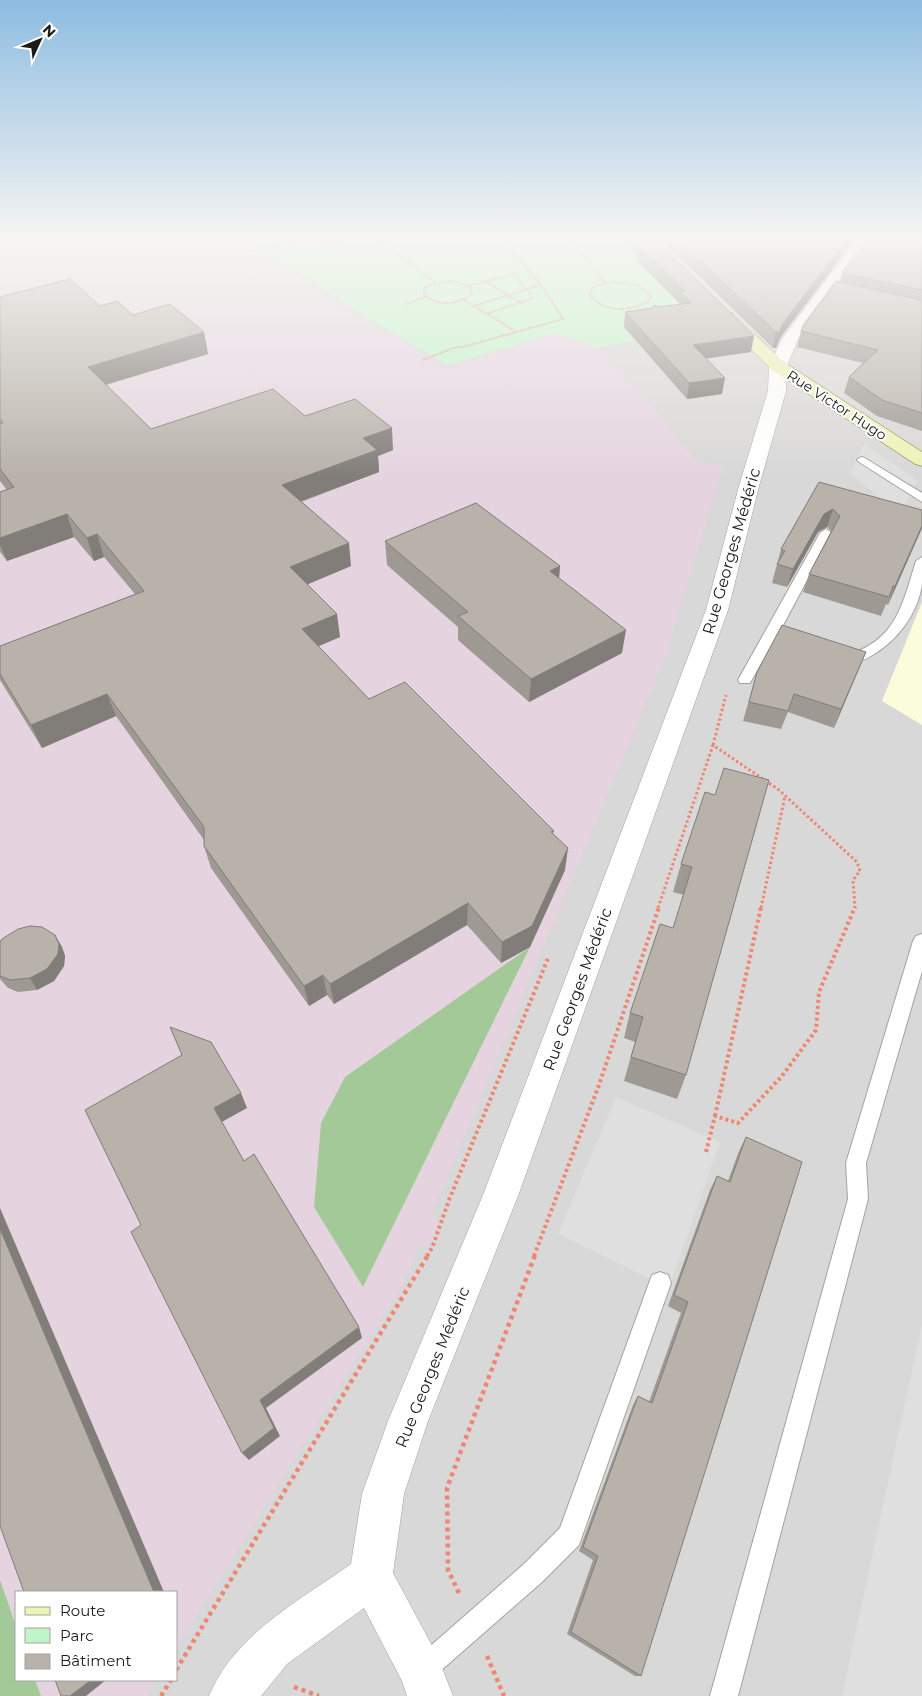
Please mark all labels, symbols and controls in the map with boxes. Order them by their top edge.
north arrow [15,15,65,65]
text: N [39,21,60,41]
street label: Rue Victor Hugo [784,366,891,444]
street label: Rue Georges Médéric [699,466,764,636]
street label: Rue Georges Médéric [539,905,616,1073]
street label: Rue Georges Médéric [391,1284,474,1451]
legend [15,1591,178,1681]
text: Route [60,1601,105,1620]
text: Parc [60,1626,94,1645]
text: Bâtiment [60,1651,132,1670]

